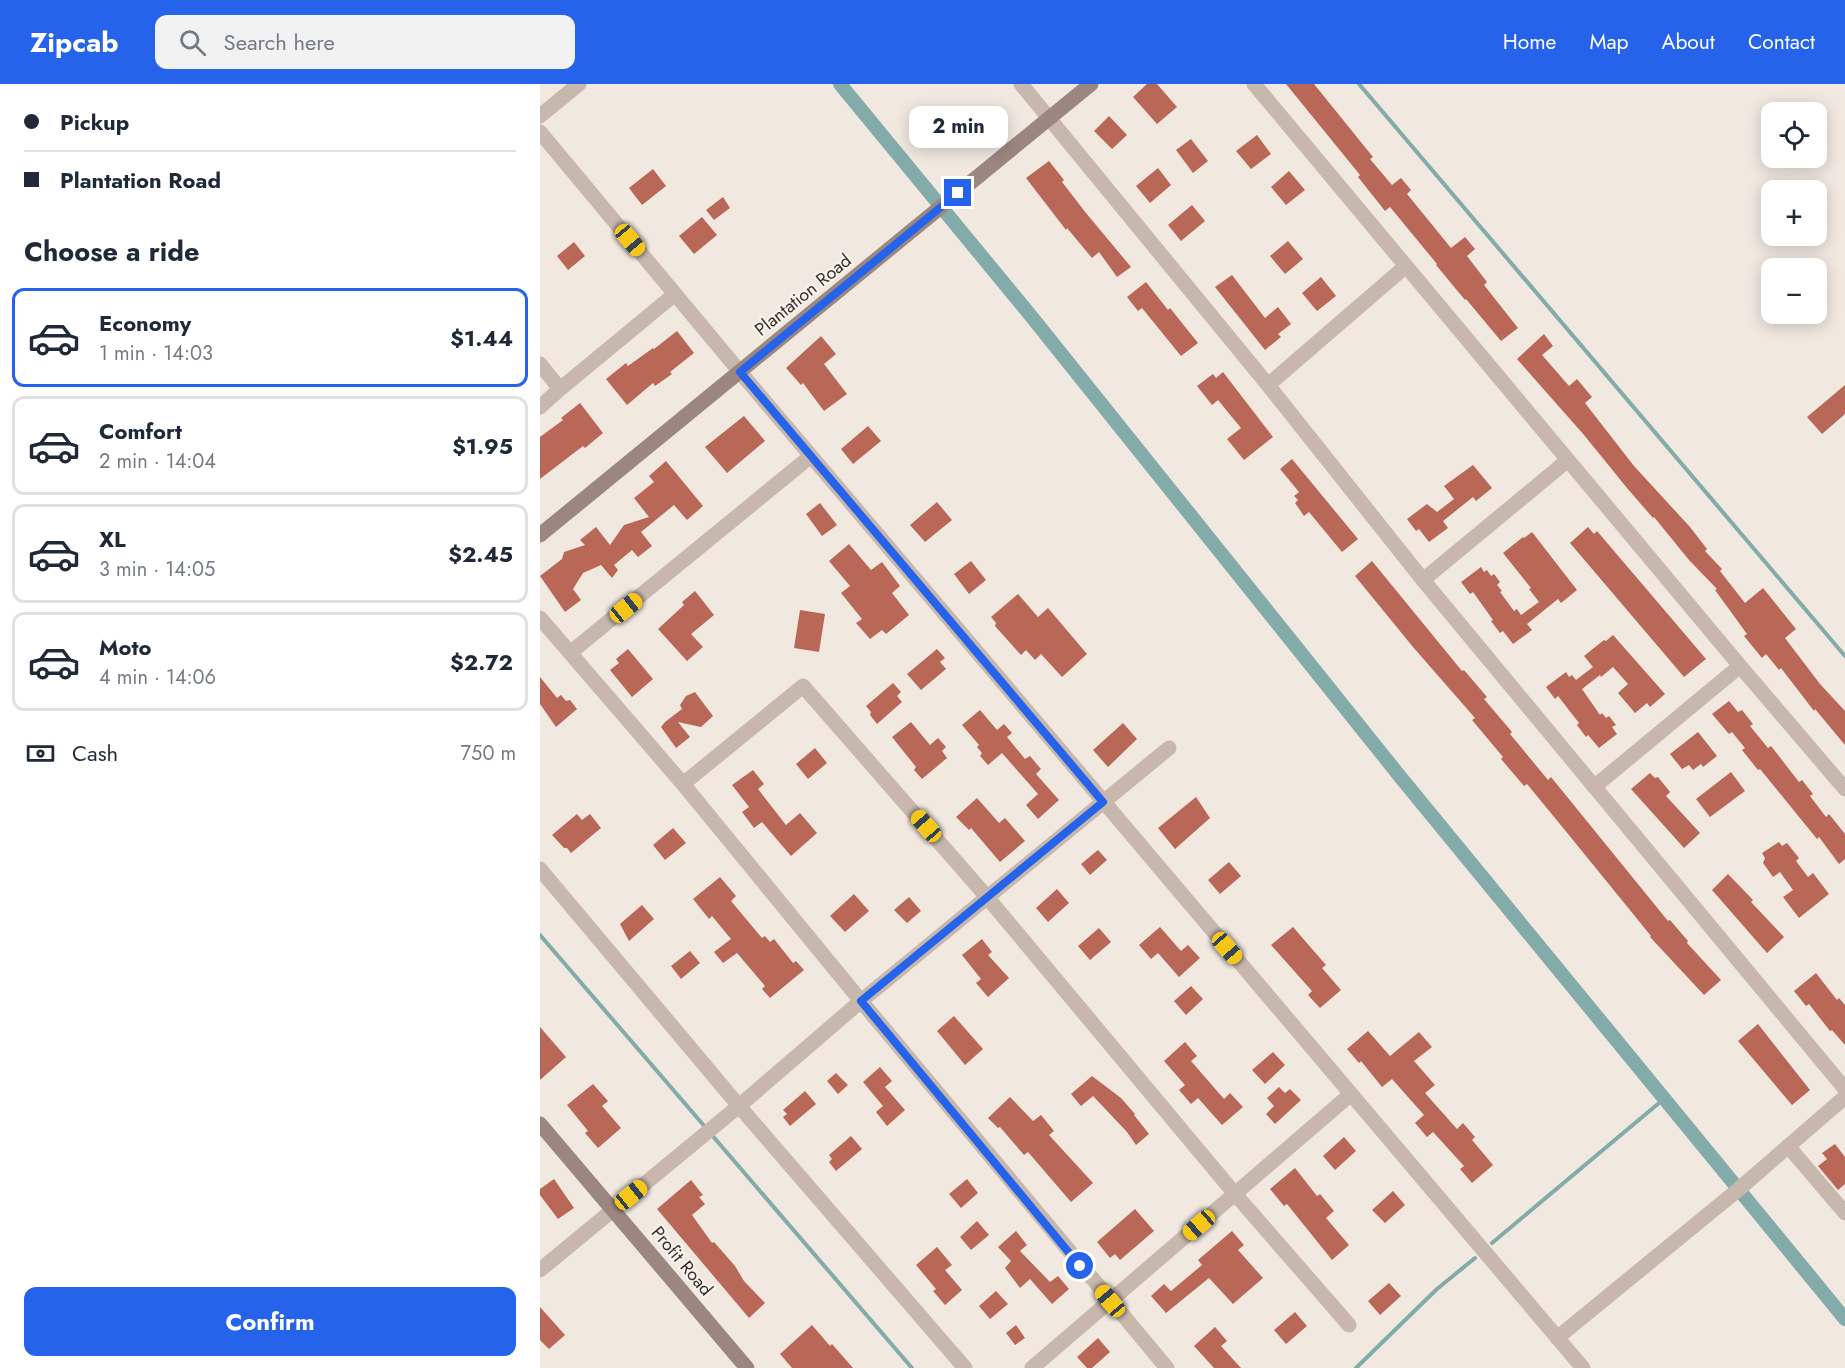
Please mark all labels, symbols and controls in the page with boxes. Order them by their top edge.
search box [155,15,575,69]
text: Zipcab [30,22,119,63]
icon: search [176,26,209,59]
text: Search here [224,26,335,58]
text: Home [1503,27,1556,57]
text: Map [1589,27,1629,57]
text: About [1662,27,1715,57]
text: Contact [1748,27,1815,57]
map controls [1761,102,1827,324]
button: locate [1761,102,1827,168]
text: Pickup [60,106,129,138]
callout: 2 min [908,106,1008,148]
text: 2 min [932,112,985,141]
text: Plantation Road [60,164,221,196]
route end [944,179,971,206]
button: + [1761,180,1827,246]
car [612,220,648,260]
text: Choose a ride [24,232,199,271]
street label: Plantation Road [749,248,857,342]
button: − [1761,258,1827,324]
text: Economy [99,307,191,339]
icon: car [27,311,81,365]
text: $1.44 [450,322,513,354]
text: 1 min · 14:03 [99,339,213,368]
text: Comfort [99,415,182,447]
icon: car [27,419,81,473]
text: $1.95 [452,430,513,462]
text: 2 min · 14:04 [99,447,216,476]
text: XL [99,523,126,555]
icon: car [27,527,81,581]
text: $2.45 [448,538,513,570]
text: 3 min · 14:05 [99,555,215,584]
car [606,590,646,626]
text: Moto [99,631,152,663]
icon: car [27,635,81,689]
text: $2.72 [450,646,513,678]
text: 4 min · 14:06 [99,663,216,692]
icon: cash [24,737,57,770]
text: Cash [72,737,118,769]
text: 750 m [461,739,516,768]
car [907,807,945,845]
car [1208,929,1246,967]
car [611,1177,651,1213]
car [1180,1206,1218,1244]
street label: Profit Road [645,1221,719,1301]
route start [1066,1252,1093,1279]
car [1092,1281,1128,1321]
button: Confirm [24,1287,516,1356]

